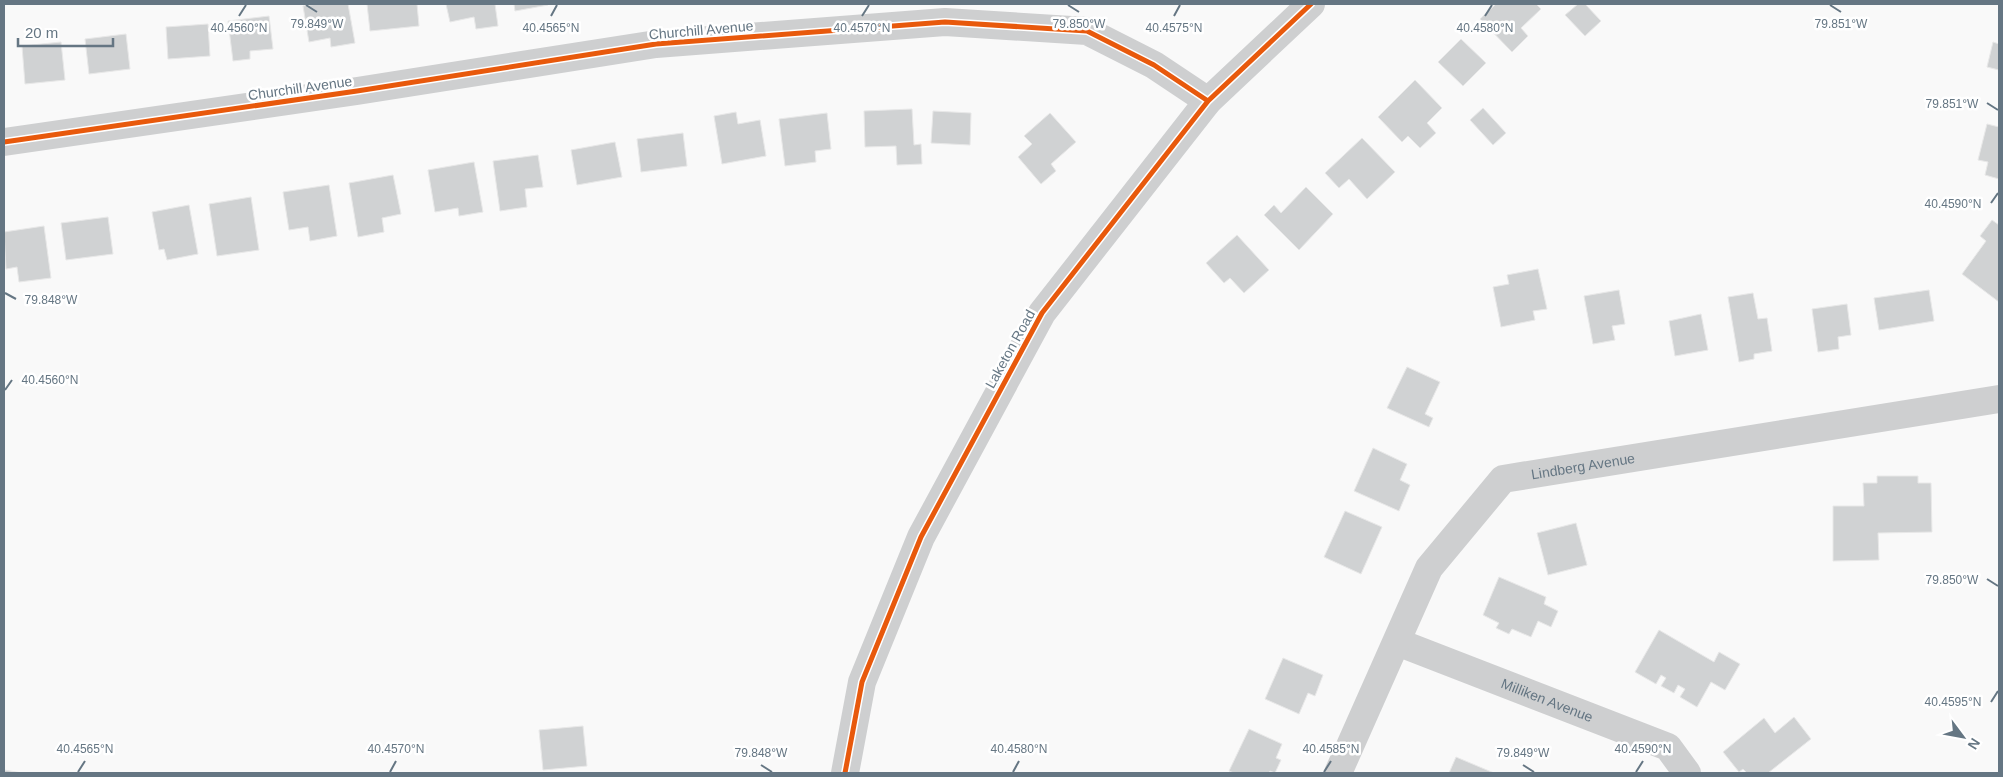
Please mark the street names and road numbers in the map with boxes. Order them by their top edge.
street label: Churchill Avenue [648,17,754,43]
street label: Churchill Avenue [247,73,353,103]
street label: Laketon Road [982,307,1038,391]
street label: Lindberg Avenue [1530,450,1636,482]
street label: Milliken Avenue [1499,675,1596,725]

